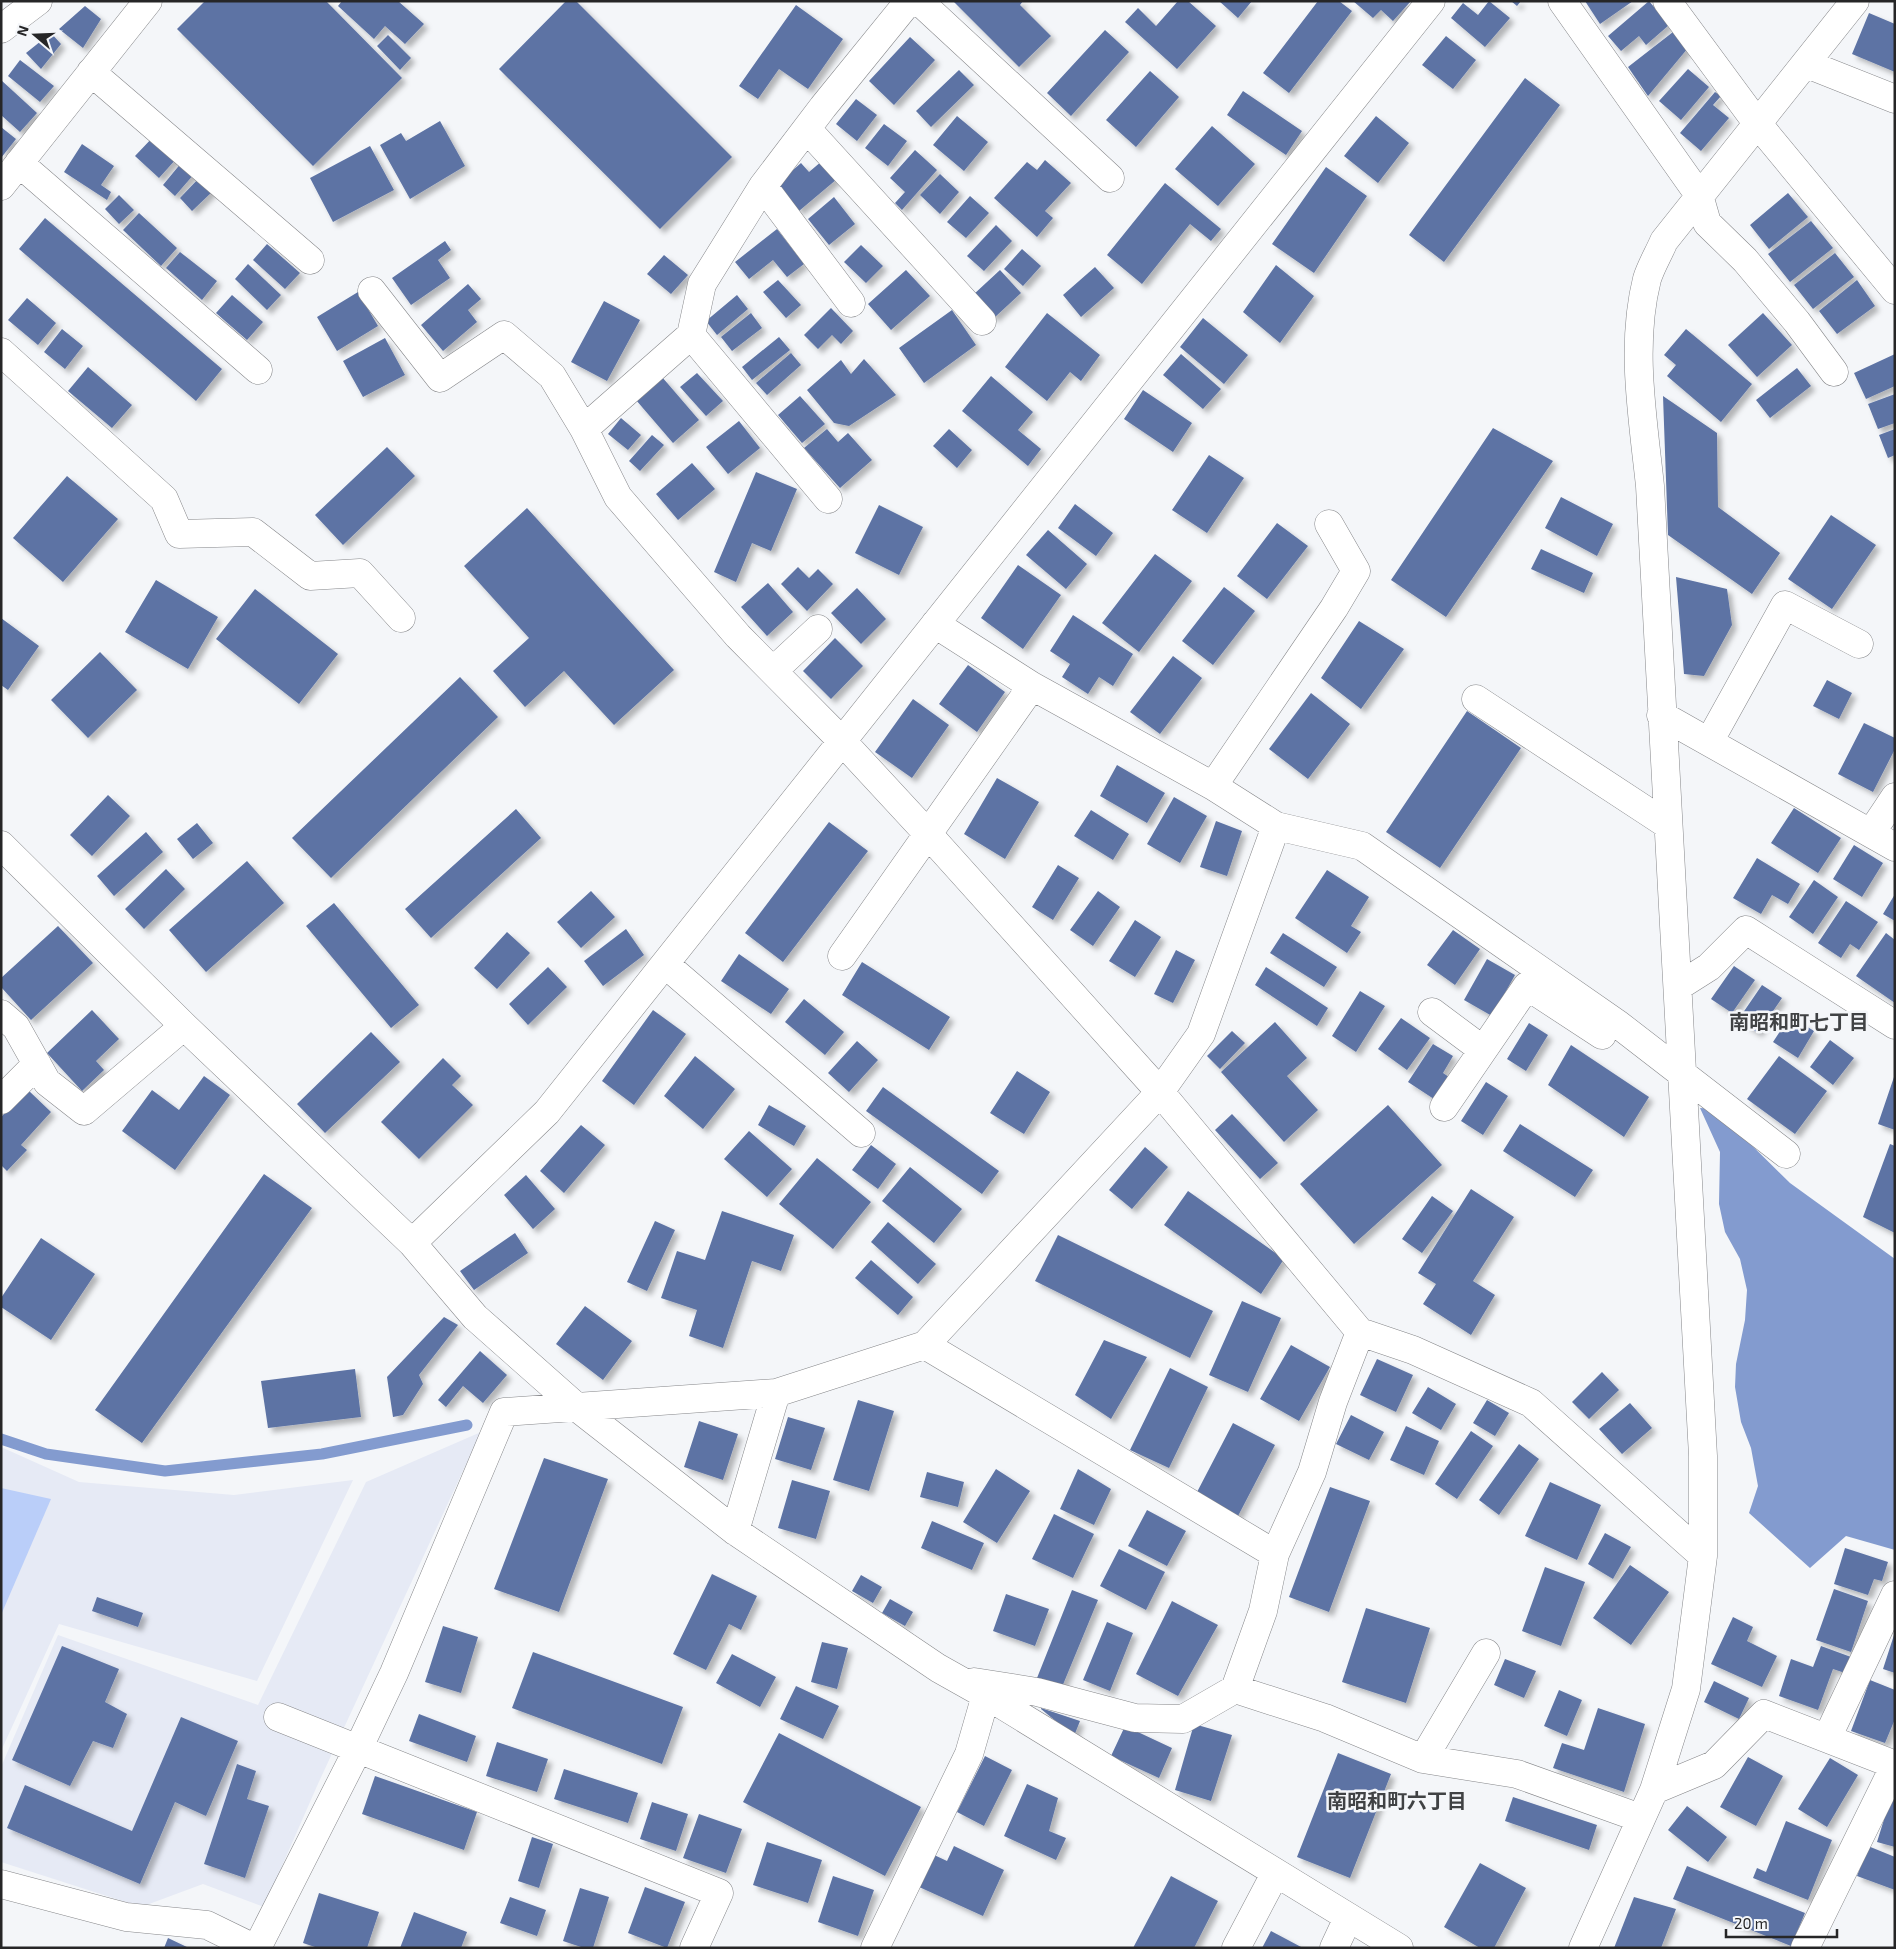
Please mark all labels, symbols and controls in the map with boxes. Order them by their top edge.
north arrow [10,10,60,60]
text: N [13,23,32,38]
district label: 南昭和町七丁目 [1729,1009,1869,1033]
district label: 南昭和町六丁目 [1327,1788,1467,1812]
scale bar [1726,1906,1837,1938]
text: 20 m [1734,1914,1768,1932]

